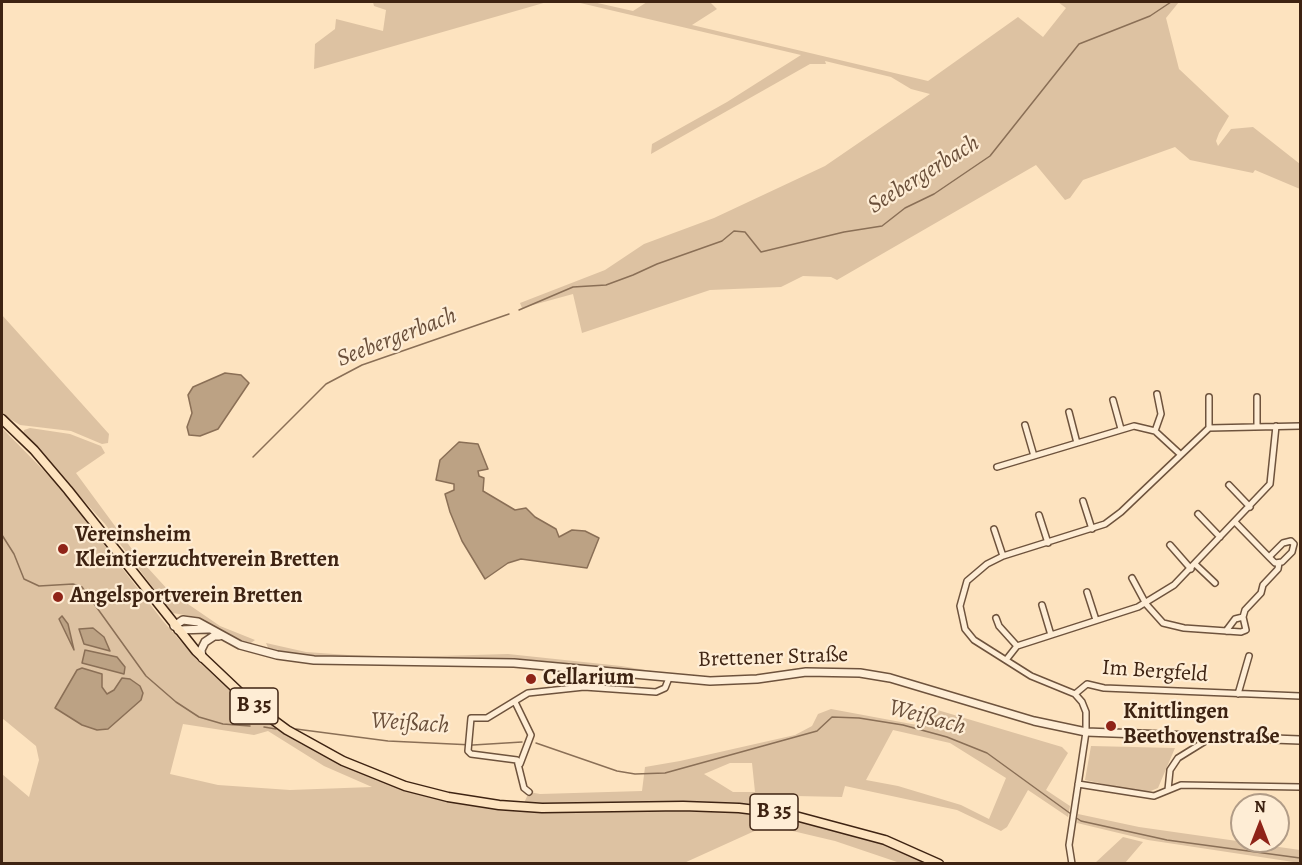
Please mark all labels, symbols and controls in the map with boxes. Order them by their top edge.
water label: Seebergerbach [863,129,985,221]
water label: Seebergerbach [333,302,461,374]
place label: Vereinsheim Kleintierzuchtverein Bretten [75,523,339,574]
marker: Vereinsheim Kleintierzuchtverein Bretten [56,542,70,556]
place label: Angelsportverein Bretten [70,584,303,610]
marker: Angelsportverein Bretten [51,590,65,604]
street label: Brettener Straße [697,642,849,674]
street label: Im Bergfeld [1101,655,1209,689]
place label: Cellarium [543,666,634,692]
marker: Cellarium [524,672,538,686]
road number: B 35 [230,688,278,724]
water label: Weißach [885,694,969,742]
place label: Knittlingen Beethovenstraße [1123,700,1280,752]
water label: Weißach [370,707,450,741]
marker: Knittlingen Beethovenstraße [1104,719,1118,733]
north arrow [1230,793,1290,853]
road number: B 35 [750,794,798,830]
text: N [1254,796,1266,818]

